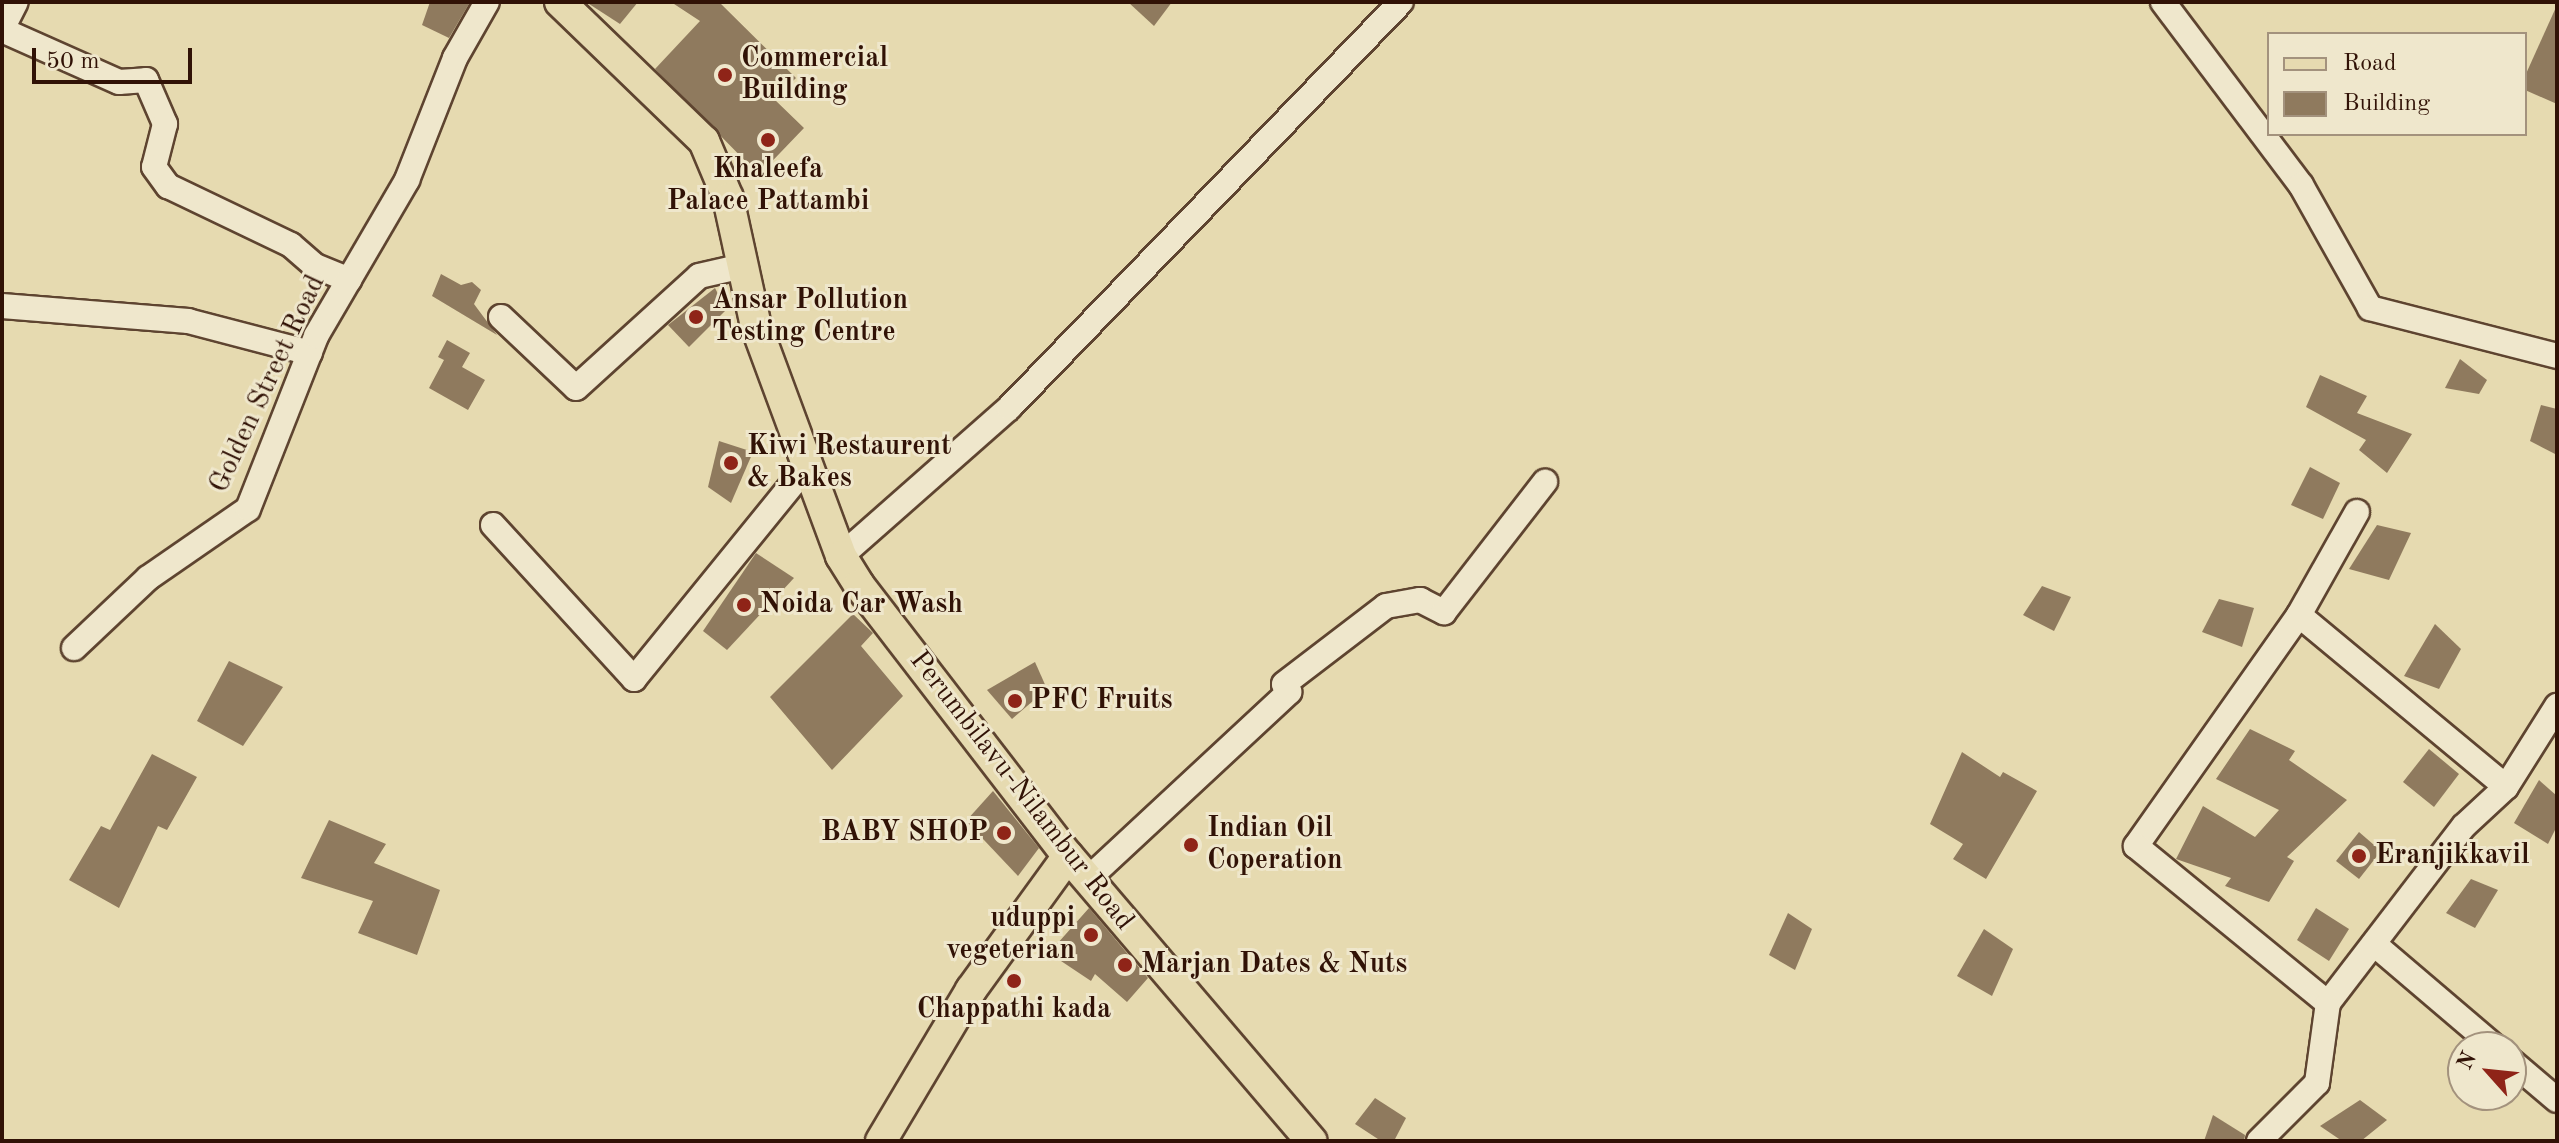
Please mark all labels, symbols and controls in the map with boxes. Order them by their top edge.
scale bar [36,32,196,82]
legend [2267,32,2527,136]
place label: Commercial Building [741,42,888,108]
text: 50 m [46,50,100,74]
text: Road [2343,52,2396,76]
marker: Commercial Building [716,66,734,84]
text: Building [2343,92,2430,116]
marker: Khaleefa Palace Pattambi [759,131,777,149]
place label: Khaleefa Palace Pattambi [667,153,869,219]
street label: Golden Street Road [203,270,333,498]
place label: Ansar Pollution Testing Centre [712,284,908,350]
marker: Ansar Pollution Testing Centre [687,308,705,326]
place label: Kiwi Restaurent & Bakes [747,430,951,496]
marker: Kiwi Restaurent & Bakes [722,454,740,472]
place label: Noida Car Wash [760,588,963,622]
marker: Noida Car Wash [735,596,753,614]
street label: Perumbilavu-Nilambur Road [901,645,1141,937]
place label: PFC Fruits [1031,684,1173,718]
marker: PFC Fruits [1006,692,1024,710]
place label: Indian Oil Coperation [1207,812,1343,878]
place label: BABY SHOP [821,816,988,850]
marker: BABY SHOP [995,824,1013,842]
marker: Indian Oil Coperation [1182,836,1200,854]
place label: Eranjikkavil [2375,839,2530,873]
marker: Eranjikkavil [2350,847,2368,865]
place label: uduppi vegeterian [946,902,1075,968]
marker: uduppi vegeterian [1082,926,1100,944]
place label: Marjan Dates & Nuts [1141,948,1407,982]
marker: Marjan Dates & Nuts [1116,956,1134,974]
marker: Chappathi kada [1005,972,1023,990]
place label: Chappathi kada [917,993,1111,1027]
north arrow [2447,1031,2527,1111]
text: N [2454,1049,2481,1073]

